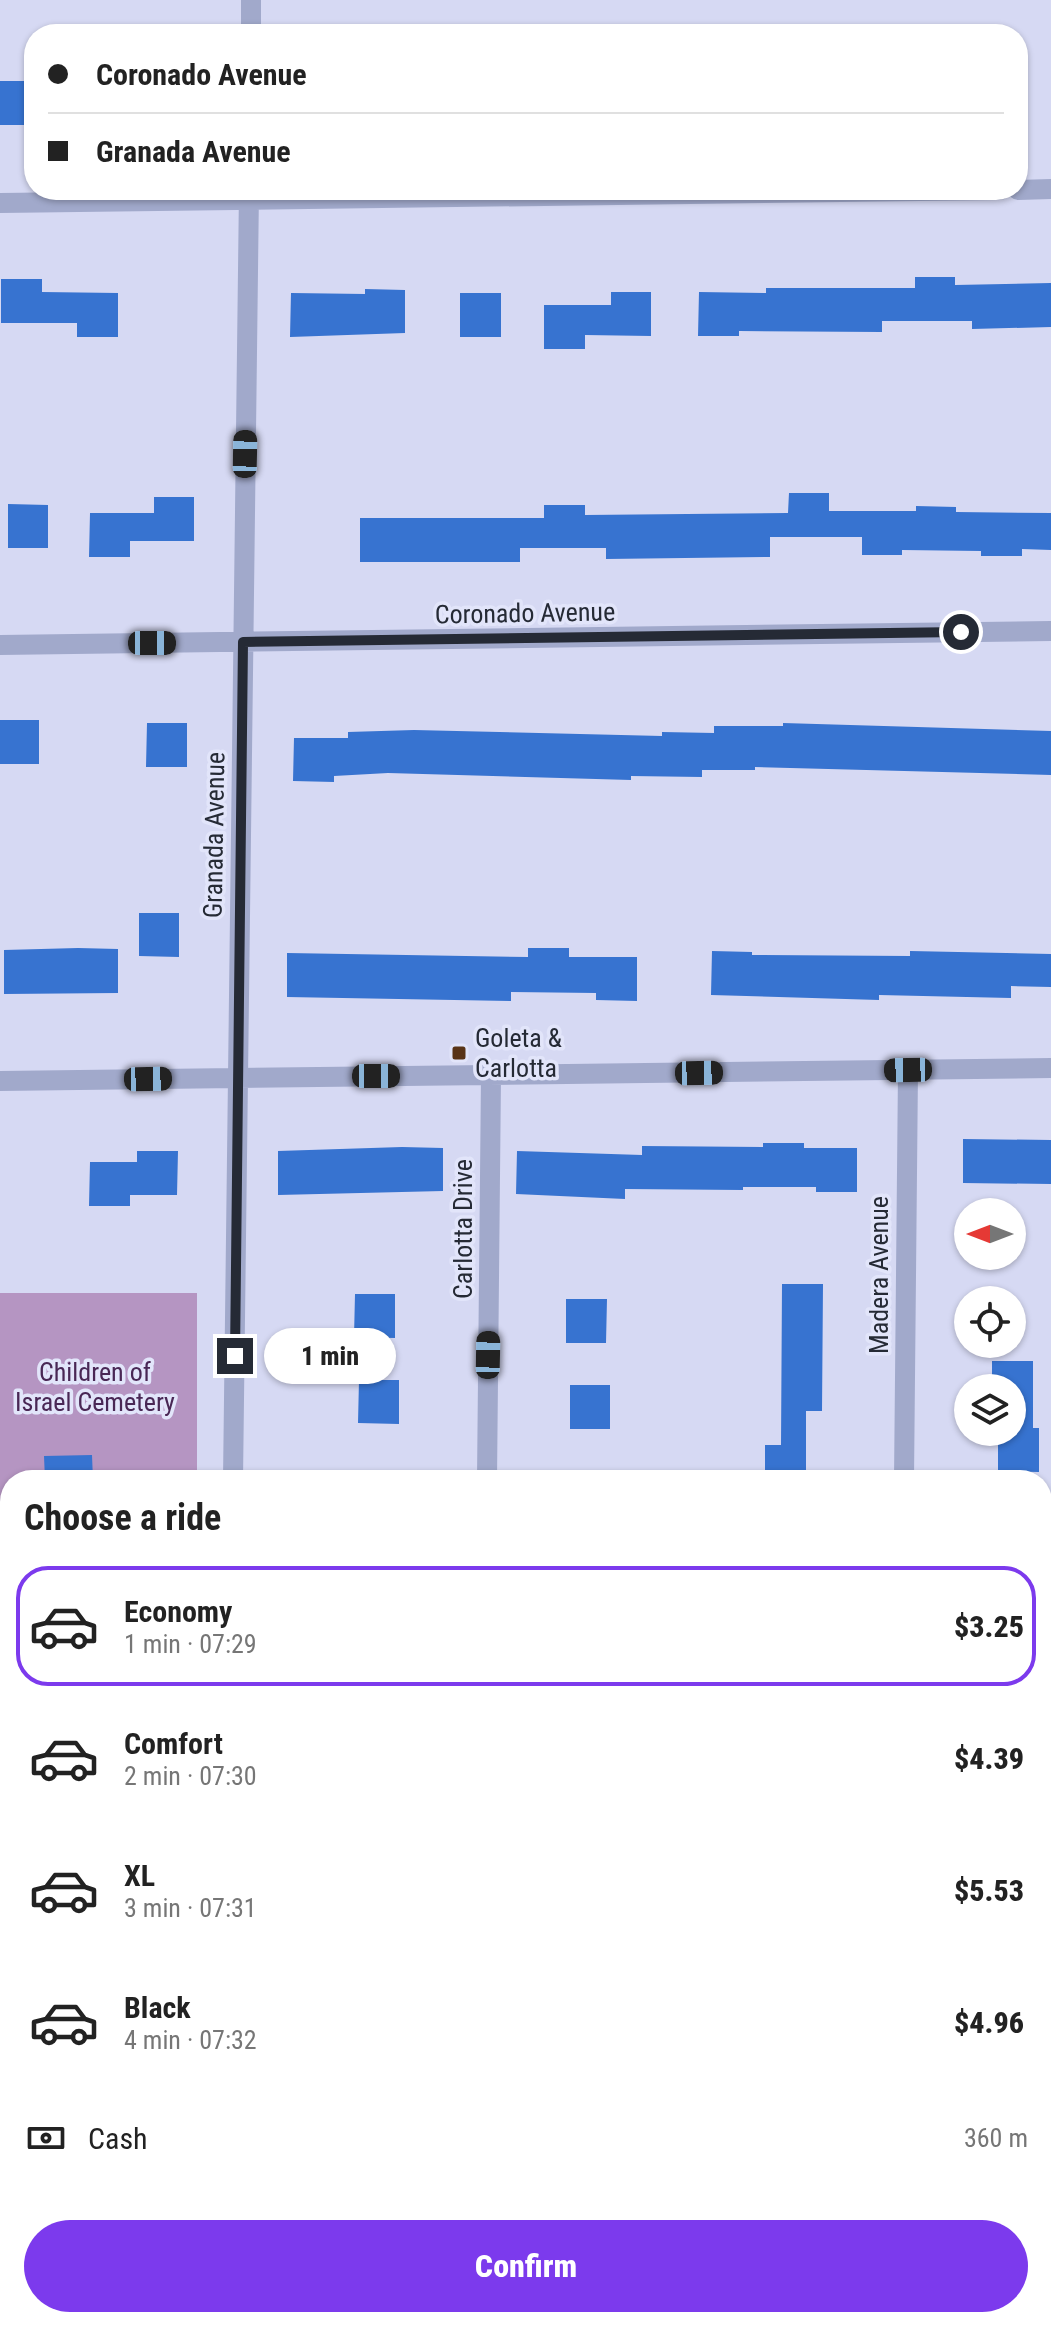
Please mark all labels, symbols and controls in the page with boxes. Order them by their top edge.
text: Coronado Avenue [96,57,307,92]
text: Granada Avenue [96,134,291,169]
car [233,430,257,478]
street label: Coronado Avenue [435,596,615,630]
route start [943,614,979,650]
car [128,631,176,655]
street label: Granada Avenue [198,752,230,918]
place label: Goleta & Carlotta [475,1023,562,1083]
marker: Goleta & Carlotta [450,1044,468,1062]
car [884,1058,932,1082]
car [675,1061,723,1085]
car [352,1064,400,1088]
car [124,1067,172,1091]
street label: Carlotta Drive [448,1159,478,1299]
street label: Madera Avenue [864,1196,894,1354]
north arrow [954,1198,1026,1270]
map controls [954,1198,1026,1446]
button: locate [954,1286,1026,1358]
callout: 1 min [263,1328,395,1384]
car [476,1331,500,1379]
route end [217,1338,253,1374]
text: 1 min [301,1341,359,1371]
park label: Children of Israel Cemetery [15,1357,175,1417]
button: layers [954,1374,1026,1446]
text: Choose a ride [24,1497,221,1539]
icon: car [28,1590,100,1662]
text: Economy [124,1594,232,1629]
text: $3.25 [954,1609,1024,1644]
text: 1 min · 07:29 [124,1629,257,1659]
icon: car [28,1722,100,1794]
text: Comfort [124,1726,223,1761]
text: $4.39 [954,1741,1024,1776]
text: 2 min · 07:30 [124,1761,257,1791]
icon: car [28,1854,100,1926]
text: XL [124,1858,155,1893]
text: $5.53 [954,1873,1024,1908]
text: 3 min · 07:31 [124,1893,257,1923]
icon: car [28,1986,100,2058]
text: Black [124,1990,191,2025]
text: $4.96 [954,2005,1024,2040]
text: 4 min · 07:32 [124,2025,257,2055]
icon: cash [24,2116,68,2160]
text: Cash [88,2121,148,2156]
text: 360 m [964,2123,1028,2153]
button: Confirm [24,2220,1028,2312]

